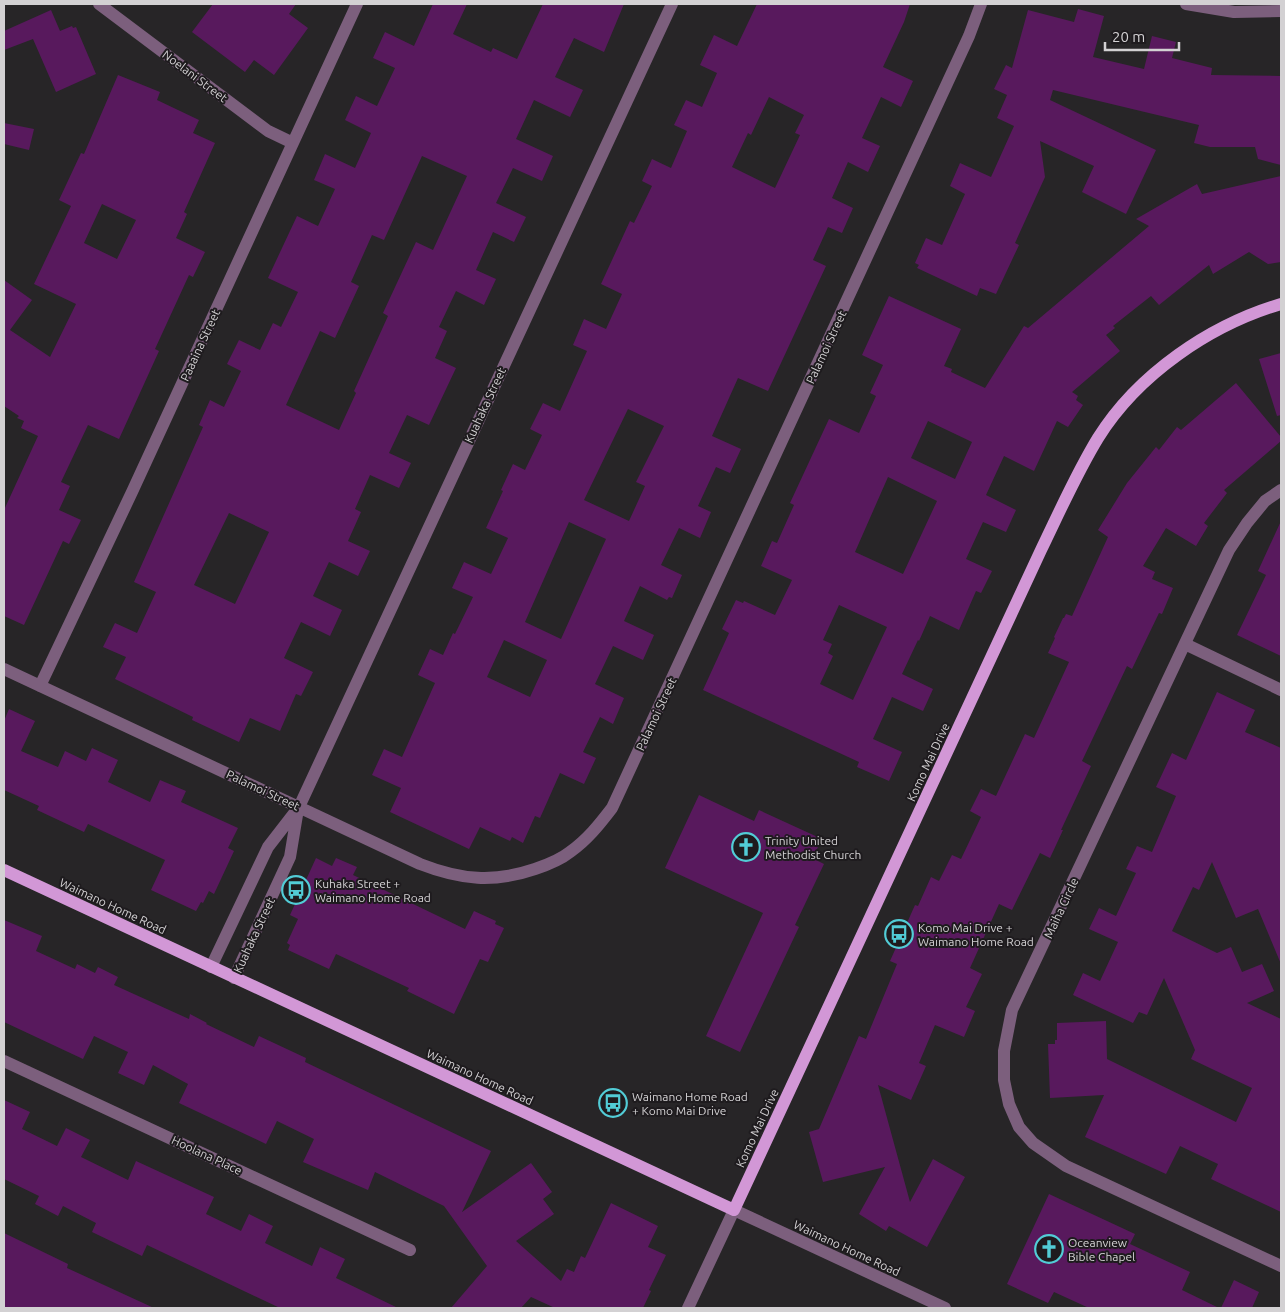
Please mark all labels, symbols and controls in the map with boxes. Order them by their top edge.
scale bar [1105,20,1179,52]
text: 20 m [1112,28,1145,45]
street label: Noelani Street [160,47,230,105]
street label: Paaaina Street [178,307,222,383]
street label: Palamoi Street [803,308,849,386]
street label: Kuahaka Street [462,365,508,445]
street label: Palamoi Street [633,675,679,753]
street label: Komo Mai Drive [904,721,952,803]
street label: Palamoi Street [224,767,302,813]
church icon: Trinity United Methodist Church [731,832,761,862]
place label: Trinity United Methodist Church [765,834,861,861]
bus stop icon: Kuhaka Street + Waimano Home Road [281,875,311,905]
street label: Waimano Home Road [58,876,168,936]
street label: Maiha Circle [1041,876,1081,940]
place label: Kuhaka Street + Waimano Home Road [315,877,431,904]
street label: Kuahaka Street [231,895,277,975]
bus stop icon: Komo Mai Drive + Waimano Home Road [884,919,914,949]
place label: Komo Mai Drive + Waimano Home Road [918,921,1034,948]
street label: Waimano Home Road [425,1047,535,1107]
street label: Komo Mai Drive [733,1087,781,1169]
bus stop icon: Waimano Home Road + Komo Mai Drive [598,1088,628,1118]
place label: Waimano Home Road + Komo Mai Drive [632,1090,748,1117]
street label: Hoolana Place [170,1133,244,1177]
street label: Waimano Home Road [792,1218,902,1278]
church icon: Oceanview Bible Chapel [1034,1234,1064,1264]
place label: Oceanview Bible Chapel [1068,1236,1135,1263]

